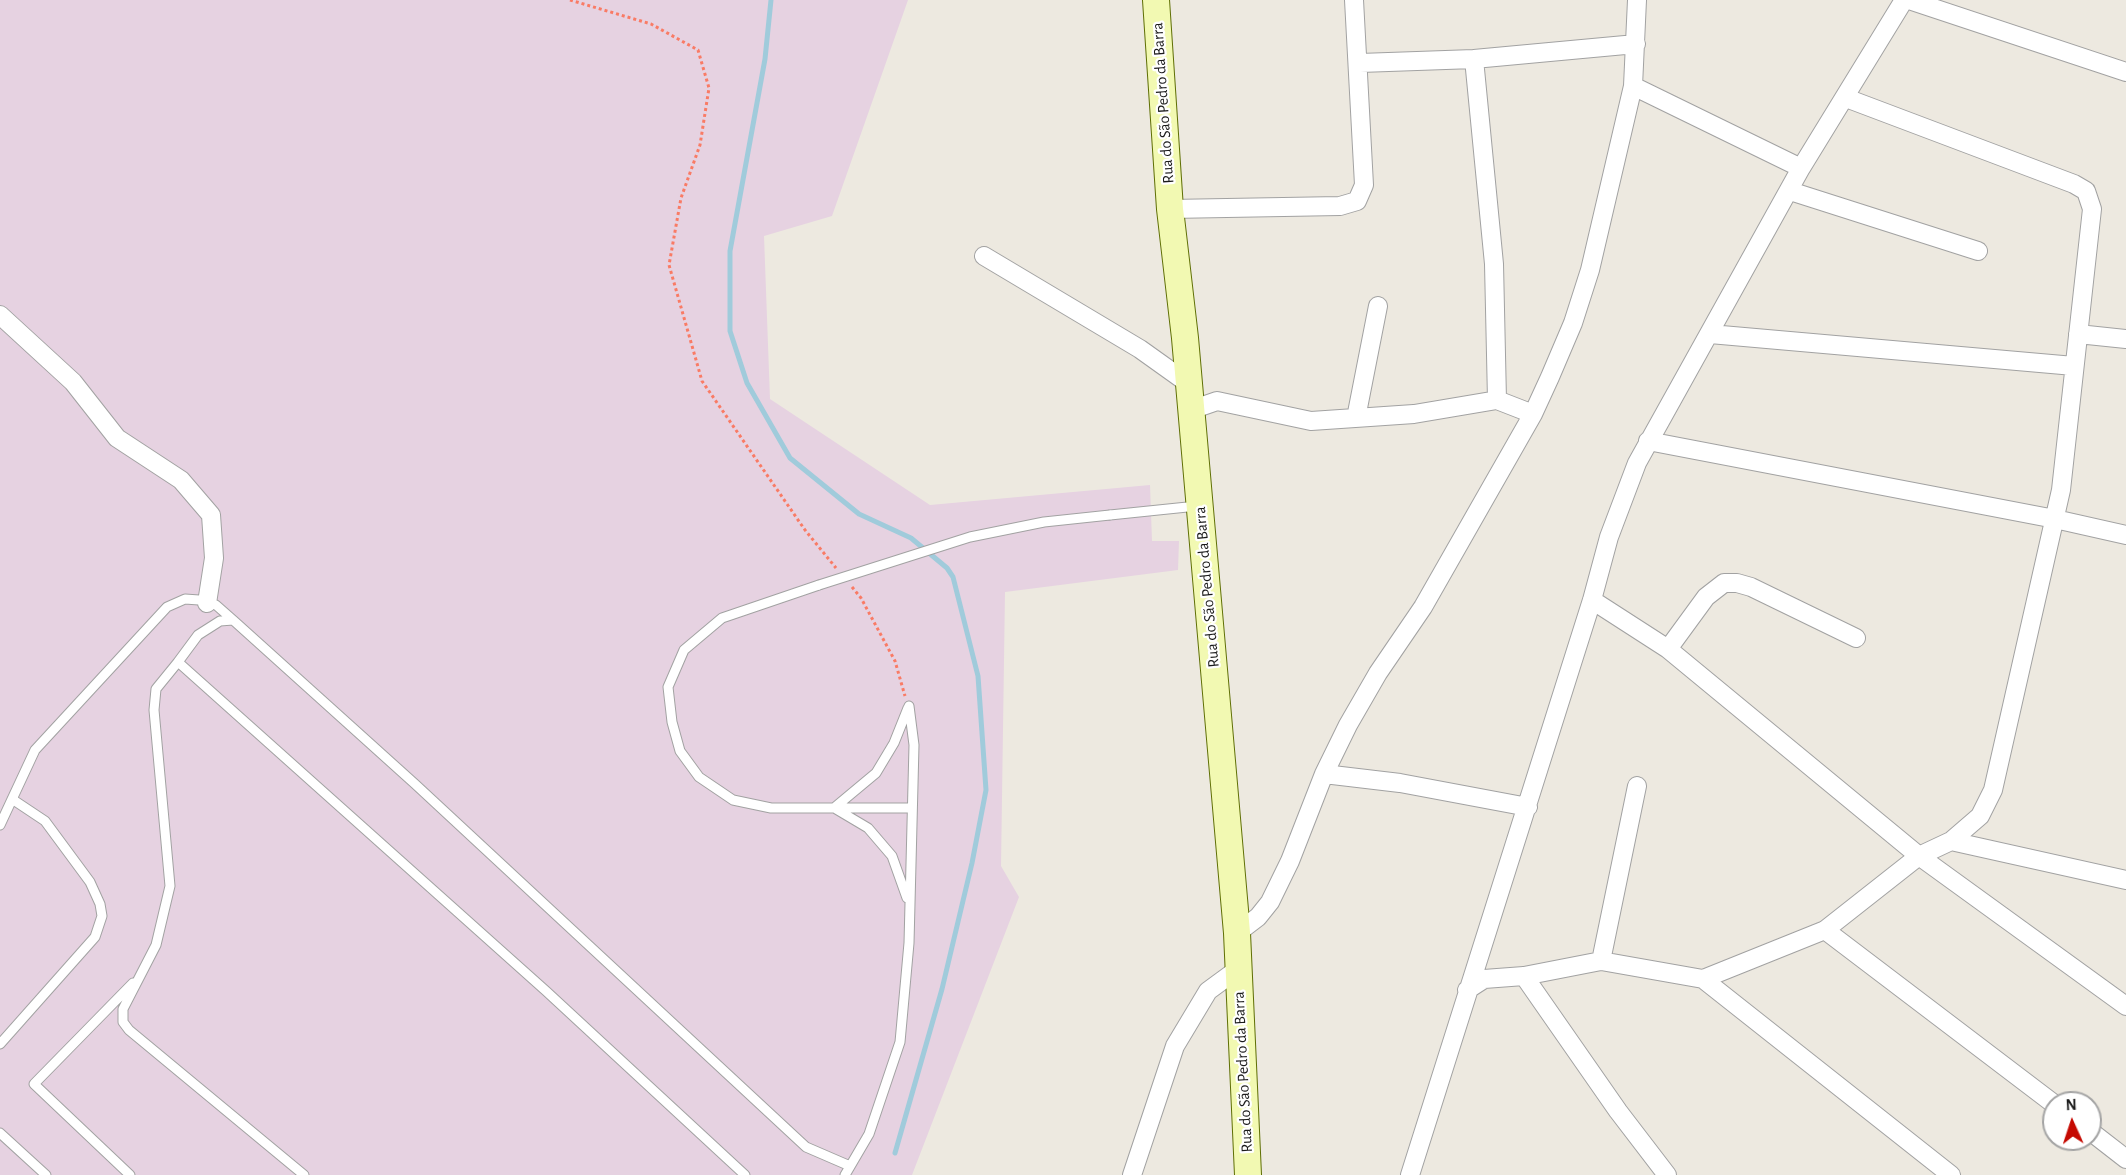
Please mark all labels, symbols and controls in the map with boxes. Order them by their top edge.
street label: Rua do São Pedro da Barra [1148,22,1178,184]
street label: Rua do São Pedro da Barra [1190,506,1224,668]
street label: Rua do São Pedro da Barra [1229,991,1257,1153]
north arrow [2042,1091,2102,1151]
text: N [2065,1097,2077,1113]

